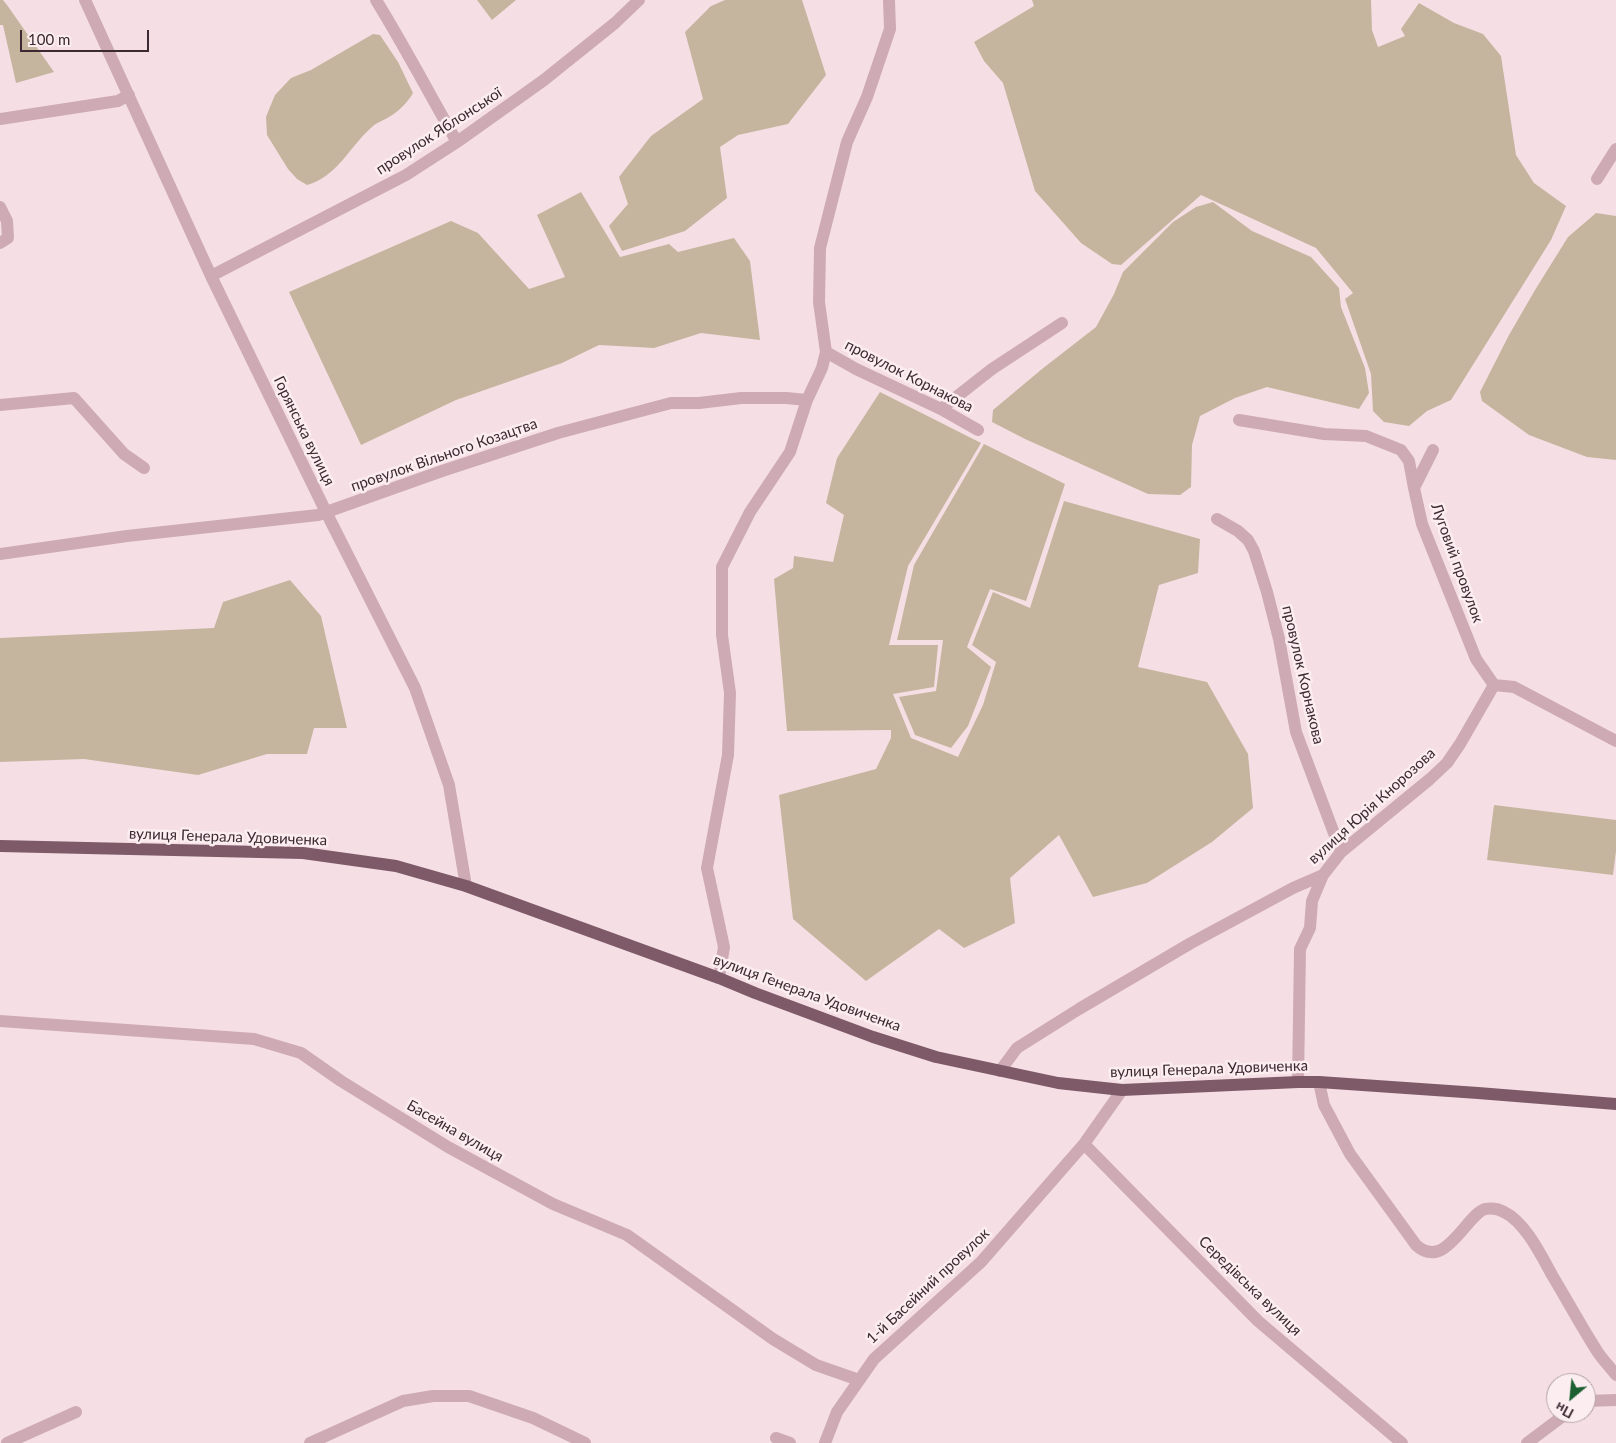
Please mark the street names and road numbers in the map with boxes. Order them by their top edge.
street label: провулок Яблонської [373,84,505,178]
street label: провулок Корнакова [842,336,976,416]
street label: Горянська вулиця [270,373,338,489]
street label: провулок Вільного Козацтва [348,415,540,495]
street label: Луговий провулок [1427,501,1487,625]
street label: провулок Корнакова [1278,604,1328,746]
street label: вулиця Юрія Кнорозова [1305,744,1439,868]
street label: вулиця Генерала Удовиченка [129,825,327,849]
street label: вулиця Генерала Удовиченка [711,951,903,1035]
street label: вулиця Генерала Удовиченка [1110,1057,1308,1081]
street label: Басейна вулиця [404,1096,506,1166]
street label: 1-й Басейний провулок [863,1224,993,1348]
street label: Середівська вулиця [1195,1232,1305,1340]

